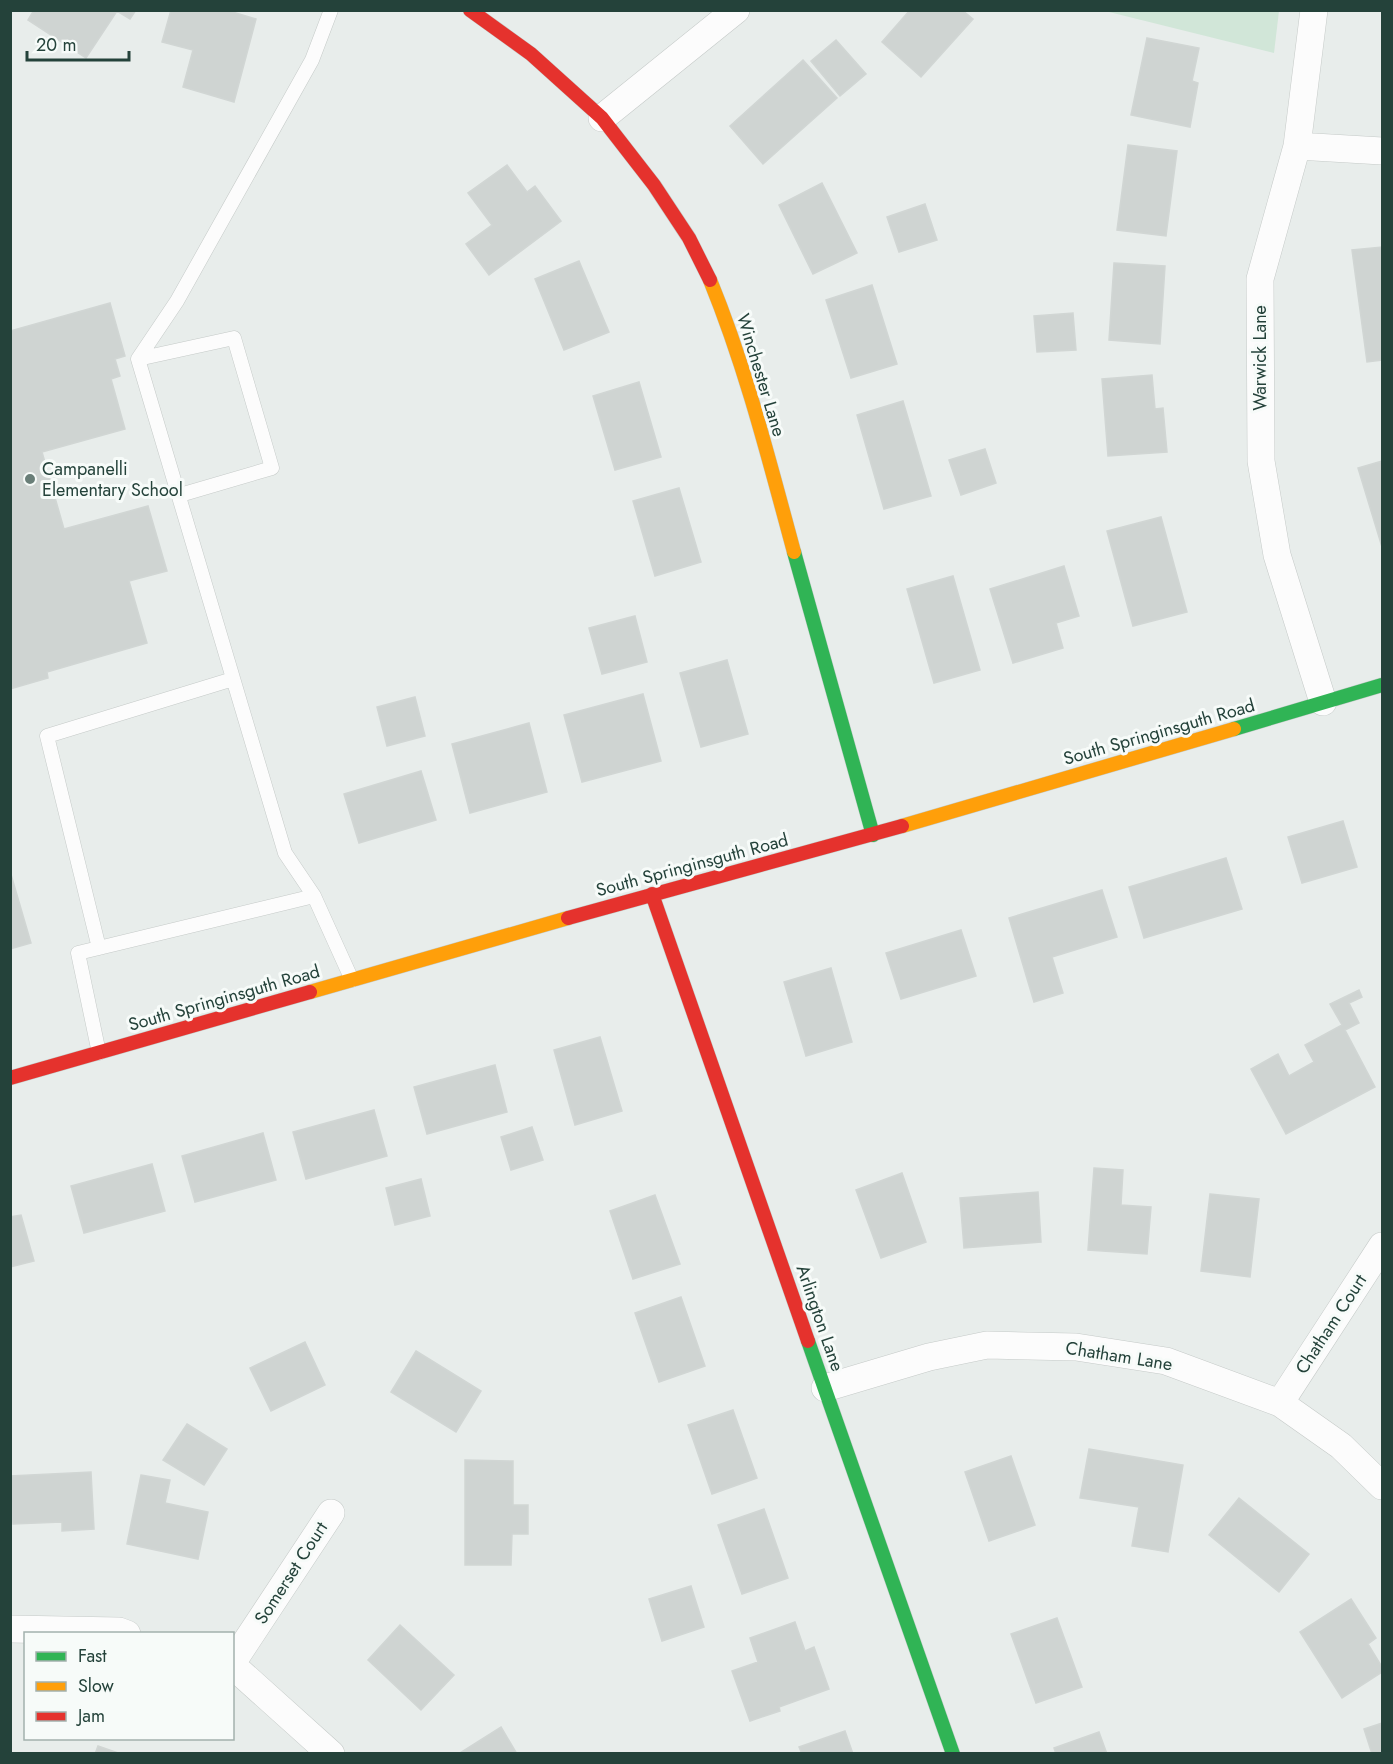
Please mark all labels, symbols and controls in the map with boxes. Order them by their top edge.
scale bar [27,24,129,62]
text: 20 m [36,32,76,58]
street label: Warwick Lane [1247,305,1273,411]
street label: Winchester Lane [730,310,792,440]
place label: Campanelli Elementary School [42,456,183,503]
marker: Campanelli Elementary School [23,472,37,486]
street label: South Springinsguth Road [1060,692,1258,772]
street label: South Springinsguth Road [593,827,791,903]
street label: South Springinsguth Road [125,958,323,1038]
street label: Arlington Lane [790,1261,850,1375]
street label: Chatham Court [1289,1268,1373,1379]
street label: Chatham Lane [1064,1335,1174,1377]
street label: Somerset Court [248,1516,334,1629]
legend [24,1632,234,1740]
text: Fast [78,1643,107,1669]
text: Slow [78,1673,115,1699]
text: Jam [76,1703,105,1729]

